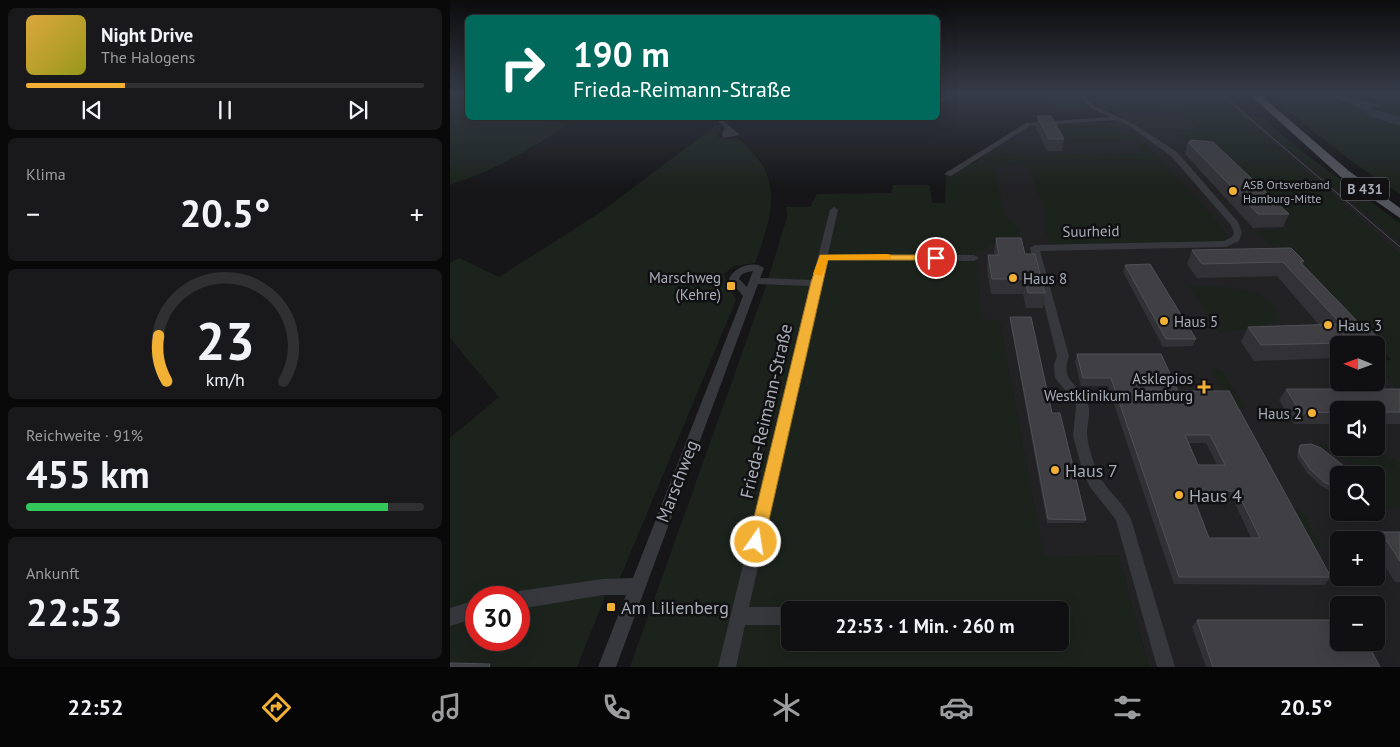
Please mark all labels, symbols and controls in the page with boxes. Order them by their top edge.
text: Night Drive [101,23,193,47]
text: 190 m [573,31,670,77]
icon: right [490,35,555,100]
text: The Halogens [101,47,195,67]
text: Frieda-Reimann-Straße [573,75,791,103]
icon: previous [78,96,106,124]
icon: pause [211,96,239,124]
icon: next [344,96,372,124]
text: Klima [26,164,66,184]
place label: ASB Ortsverband Hamburg-Mitte [1243,177,1330,206]
road number: B 431 [1341,178,1389,200]
marker: ASB Ortsverband Hamburg-Mitte [1227,185,1239,197]
text: 20.5° [180,188,270,237]
text: − [26,195,40,232]
text: + [410,195,424,232]
street label: Suurheid [1062,221,1120,241]
pin [915,237,957,279]
icon: arrive [922,244,950,272]
place label: Marschweg (Kehre) [649,268,721,304]
place label: Haus 8 [1023,269,1067,288]
marker: Haus 8 [1007,272,1019,284]
marker: Marschweg (Kehre) [725,280,737,292]
text: 23 [196,307,254,374]
place label: Haus 5 [1174,312,1218,331]
marker: Haus 5 [1158,315,1170,327]
place label: Haus 3 [1338,316,1382,335]
marker: Haus 3 [1322,319,1334,331]
street label: Frieda-Reimann-Straße [735,321,797,501]
north arrow [1330,336,1385,391]
map controls [1330,336,1385,651]
text: km/h [205,368,245,391]
place label: Asklepios Westklinikum Hamburg [1044,369,1193,405]
marker: Asklepios Westklinikum Hamburg [1197,380,1211,394]
button: sound [1330,401,1385,456]
place label: Haus 2 [1258,404,1302,423]
marker: Haus 2 [1306,407,1318,419]
text: Reichweite · 91% [26,425,143,445]
street label: Marschweg [651,437,703,525]
text: 455 km [26,449,150,498]
place label: Haus 7 [1065,459,1118,482]
marker: Haus 7 [1049,464,1061,476]
button: search [1330,466,1385,521]
place label: Haus 4 [1189,484,1242,507]
marker: Haus 4 [1173,489,1185,501]
position arrow [729,515,781,567]
button: + [1330,531,1385,586]
text: Ankunft [26,563,79,583]
speed limit sign: 30 [465,586,530,651]
text: 22:53 [26,587,122,636]
place label: Am Lilienberg [621,596,729,619]
button: − [1330,596,1385,651]
marker: Am Lilienberg [605,601,617,613]
text: 22:53 · 1 Min. · 260 m [835,614,1015,638]
icon: directions [259,690,294,725]
icon: music [429,690,464,725]
icon: phone [599,690,634,725]
icon: climate [769,690,804,725]
icon: car [939,690,974,725]
icon: filters [1110,690,1145,725]
text: 22:52 [68,693,123,721]
text: 20.5° [1280,693,1332,721]

